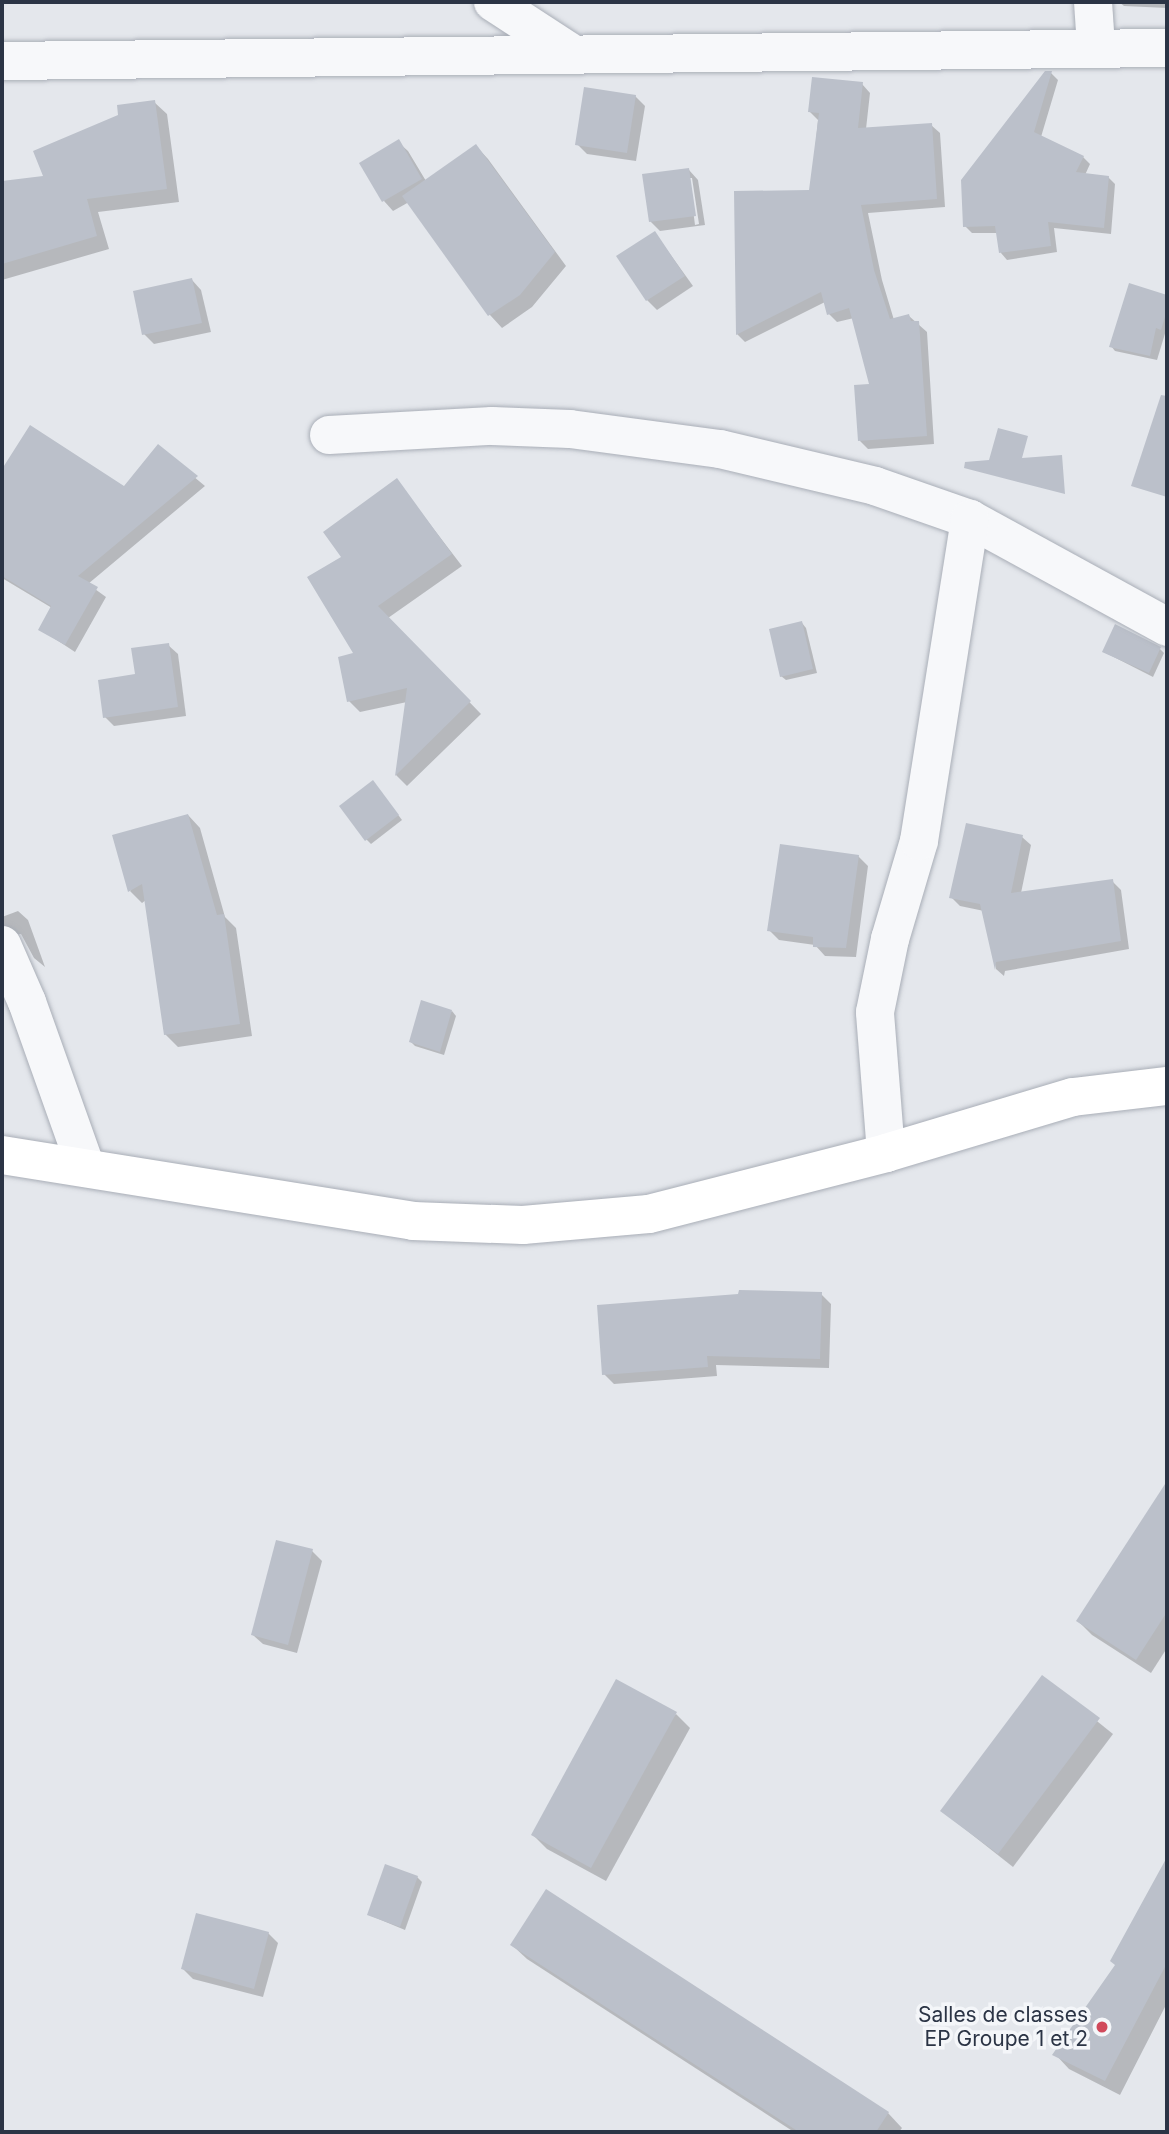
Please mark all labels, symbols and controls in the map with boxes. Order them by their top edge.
place label: Salles de classes EP Groupe 1 et 2 [918,2002,1088,2052]
marker: Salles de classes EP Groupe 1 et 2 [1094,2019,1110,2035]

